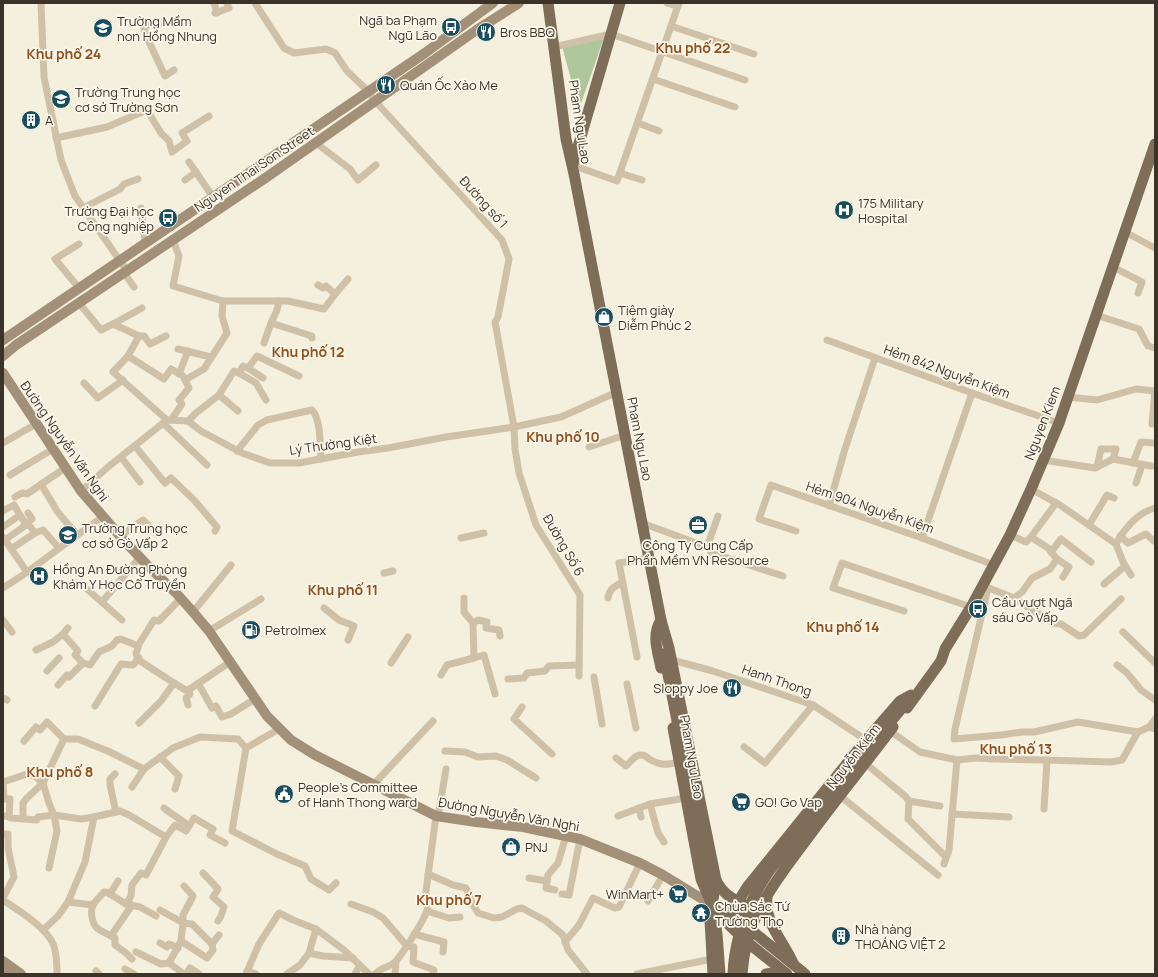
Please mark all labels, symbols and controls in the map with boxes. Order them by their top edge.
place label: Ngã ba Phạm Ngũ Lão [359,11,437,44]
place label: Trường Mầm non Hồng Nhung [117,12,217,45]
bus stop icon: Ngã ba Phạm Ngũ Lão [440,16,462,38]
school or university icon: Trường Mầm non Hồng Nhung [92,17,114,39]
restaurant icon: Bros BBQ [475,21,497,43]
place label: Bros BBQ [500,23,556,41]
district label: Khu phố 22 [656,38,730,57]
district label: Khu phố 24 [27,44,101,63]
restaurant icon: Quán Ốc Xào Me [375,74,397,96]
place label: Quán Ốc Xào Me [400,76,498,94]
street label: Pham Ngu Lao [564,79,596,166]
place label: Trường Trung học cơ sở Trường Sơn [75,83,181,116]
school or university icon: Trường Trung học cơ sở Trường Sơn [50,88,72,110]
building icon: A [20,109,42,131]
place label: A [45,111,53,129]
street label: Nguyen Thai Son Street [190,122,318,216]
street label: Đường số 1 [456,172,512,232]
place label: 175 Military Hospital [858,194,924,227]
hospital icon: 175 Military Hospital [833,199,855,221]
place label: Trường Đại học Công nghiệp [64,202,154,235]
bus stop icon: Trường Đại học Công nghiệp [157,207,179,229]
place label: Tiệm giày Diễm Phúc 2 [618,301,691,334]
shop icon: Tiệm giày Diễm Phúc 2 [593,306,615,328]
street label: Hẻm 842 Nguyễn Kiệm [881,340,1013,402]
district label: Khu phố 12 [272,342,344,361]
street label: Đường Nguyễn Văn Nghi [17,377,113,505]
street label: Nguyen Kiem [1020,383,1064,463]
street label: Pham Ngu Lao [623,396,657,483]
district label: Khu phố 10 [526,427,600,446]
street label: Lý Thường Kiệt [288,429,378,459]
street label: Hẻm 904 Nguyễn Kiệm [804,477,936,537]
street label: Đường Số 6 [539,511,589,579]
office icon: Công Ty Cung Cấp Phần Mềm VN Resource [687,514,709,536]
place label: Trường Trung học cơ sở Gò Vấp 2 [82,519,188,552]
school or university icon: Trường Trung học cơ sở Gò Vấp 2 [57,524,79,546]
place label: Công Ty Cung Cấp Phần Mềm VN Resource [627,536,769,569]
place label: Hồng An Đường Phòng Khám Y Học Cổ Truyền [53,560,187,593]
hospital icon: Hồng An Đường Phòng Khám Y Học Cổ Truyền [28,565,50,587]
district label: Khu phố 11 [308,580,378,599]
place label: Cầu vượt Ngã sáu Gò Vấp [992,593,1072,626]
bus stop icon: Cầu vượt Ngã sáu Gò Vấp [967,598,989,620]
district label: Khu phố 14 [807,617,879,636]
fuel station icon: Petrolmex [240,619,262,641]
place label: Petrolmex [265,621,326,639]
street label: Hanh Thong [740,660,814,700]
restaurant icon: Sloppy Joe [721,677,743,699]
place label: Sloppy Joe [653,679,718,697]
street label: Pham Ngu Lao [676,714,708,801]
street label: Nguyễn Kiệm [822,720,884,792]
district label: Khu phố 13 [980,739,1052,758]
district label: Khu phố 8 [27,762,93,781]
place label: People's Committee of Hanh Thong ward [298,778,418,811]
public building icon: People's Committee of Hanh Thong ward [273,783,295,805]
supermarket icon: GO! Go Vap [730,791,752,813]
street label: Đường Nguyễn Văn Nghi [437,793,581,835]
place label: GO! Go Vap [755,793,822,811]
shop icon: PNJ [500,836,522,858]
place label: PNJ [525,838,548,856]
supermarket icon: WinMart+ [667,883,689,905]
place label: WinMart+ [606,885,664,903]
district label: Khu phố 7 [416,890,482,909]
place label: Chùa Sắc Tứ Trường Thọ [715,897,791,930]
temple icon: Chùa Sắc Tứ Trường Thọ [690,902,712,924]
place label: Nhà hàng THOÁNG VIỆT 2 [855,920,945,953]
building icon: Nhà hàng THOÁNG VIỆT 2 [830,925,852,947]

